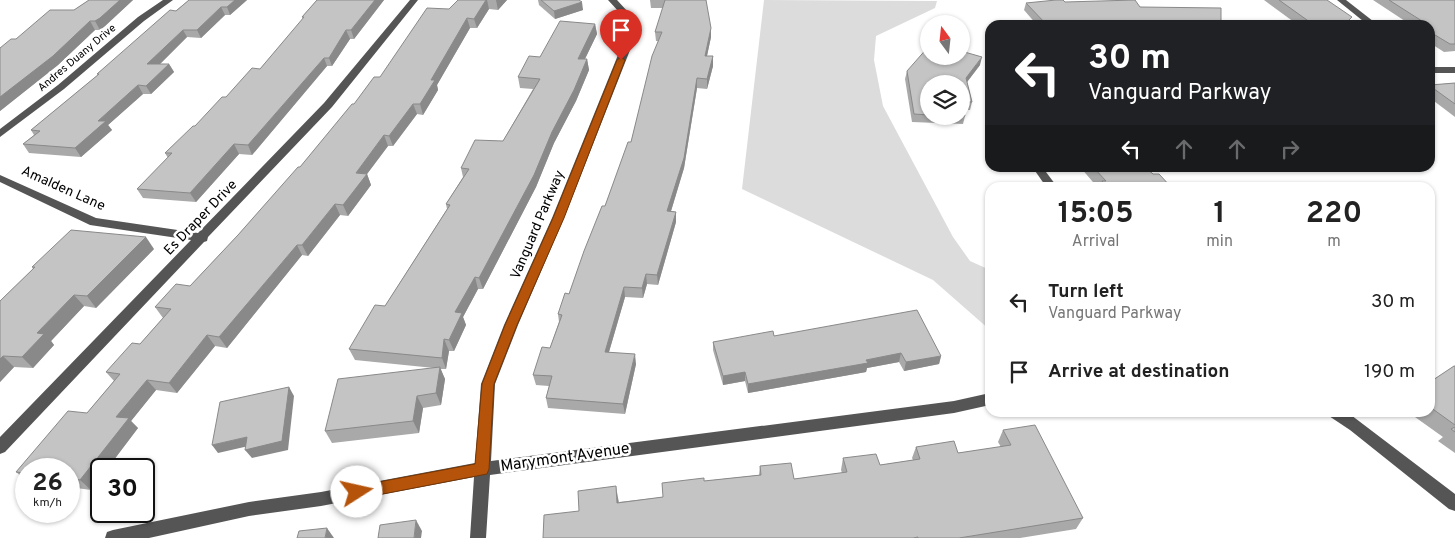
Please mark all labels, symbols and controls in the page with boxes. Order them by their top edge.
pin [600,9,642,60]
north arrow [920,15,970,65]
map controls [920,15,970,125]
icon: arrive [607,16,635,44]
street label: Andres Duany Drive [35,21,119,95]
text: 30 m [1088,37,1171,81]
icon: left [1005,40,1070,105]
button: layers [920,75,970,125]
text: Vanguard Parkway [1088,80,1271,107]
icon: left [1117,135,1145,163]
icon: ahead [1170,135,1198,163]
icon: ahead [1223,135,1251,163]
icon: right [1276,135,1304,163]
street label: Amalden Lane [18,163,108,215]
street label: Vanguard Parkway [507,168,569,282]
street label: Es Draper Drive [161,177,241,259]
text: 15:05 [1058,196,1134,233]
text: 1 [1214,196,1226,233]
text: 220 [1306,196,1362,233]
text: Arrival [1072,232,1120,252]
text: min [1206,232,1233,252]
text: m [1327,232,1341,252]
text: Turn left [1048,280,1124,304]
icon: left [1005,288,1033,316]
text: 30 m [1371,290,1415,314]
text: Vanguard Parkway [1048,304,1181,324]
icon: arrive [1005,358,1033,386]
text: Arrive at destination [1048,360,1229,384]
text: 190 m [1364,360,1415,384]
street label: Marymont Avenue [499,439,631,477]
speed limit sign: 30 [90,458,155,523]
position arrow [330,465,382,517]
text: 26 [32,468,63,500]
text: km/h [33,495,62,511]

